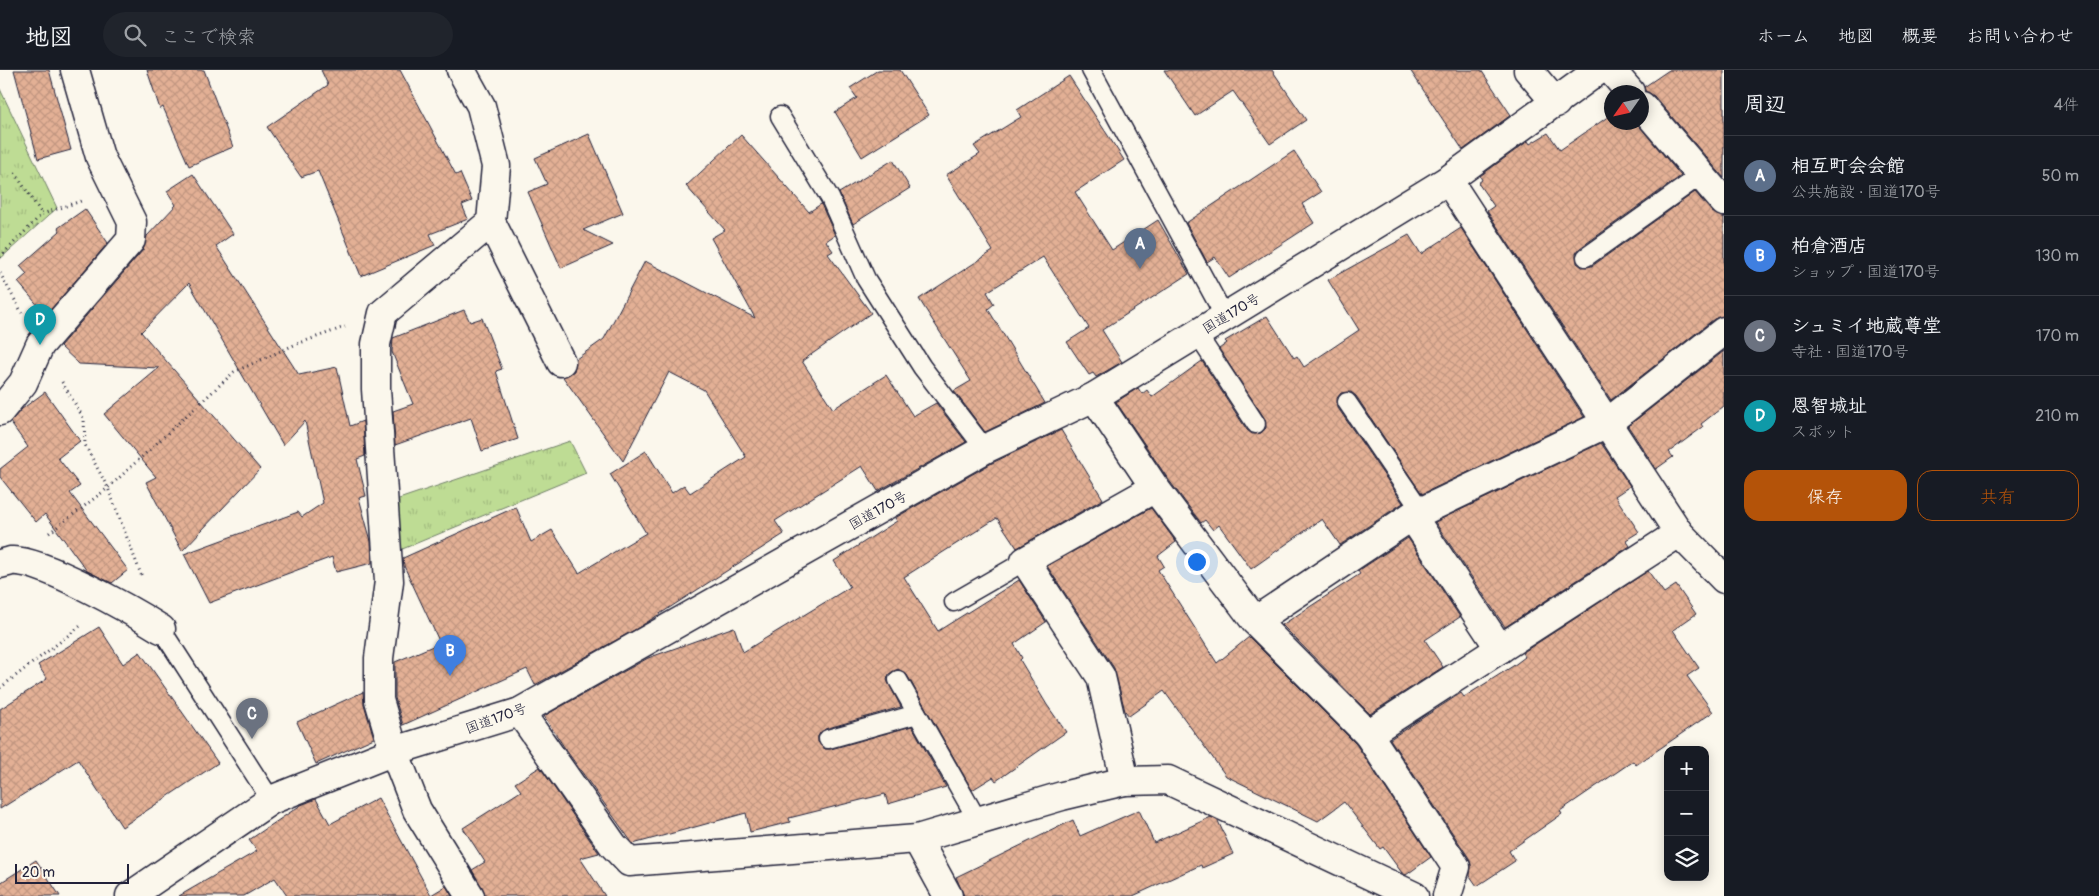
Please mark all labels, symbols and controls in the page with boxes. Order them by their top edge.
search box [103,12,453,57]
icon: search [121,21,149,49]
text: 地図 [25,23,73,52]
text: ここで検索 [161,25,256,49]
text: ホーム [1757,25,1810,48]
text: 地図 [1838,25,1874,48]
text: 概要 [1902,25,1938,48]
text: お問い合わせ [1966,25,2074,48]
north arrow [1604,85,1649,130]
text: 周辺 [1744,91,1786,118]
text: 4件 [2054,95,2079,115]
text: 相互町会会館 [1791,154,1905,178]
text: A [1755,166,1765,186]
text: 50 m [2042,166,2079,186]
text: 公共施設 · 国道170号 [1791,182,1941,202]
pin: A [1124,228,1156,269]
text: 柏倉酒店 [1791,234,1867,258]
text: B [1755,246,1765,266]
text: 130 m [2035,246,2079,266]
text: ショップ · 国道170号 [1791,262,1940,282]
street label: 国道170号 [1199,290,1263,337]
pin: D [24,304,56,345]
text: シュミイ地蔵尊堂 [1791,314,1941,338]
text: C [1755,326,1765,346]
text: 170 m [2036,326,2079,346]
text: 寺社 · 国道170号 [1791,342,1909,362]
text: 恩智城址 [1791,394,1867,418]
text: D [1755,406,1765,426]
text: 210 m [2035,406,2079,426]
text: スポット [1791,422,1855,442]
button: 保存 [1744,470,1907,521]
button: 共有 [1917,470,2079,521]
street label: 国道170号 [846,487,911,533]
your location [1184,549,1210,575]
pin: B [434,635,466,676]
pin: C [236,698,268,739]
street label: 国道170号 [463,699,529,737]
map controls [1664,746,1709,881]
button: + [1664,746,1709,791]
button: − [1664,791,1709,836]
button: layers [1664,836,1709,881]
scale bar [15,861,129,884]
text: 20 m [22,864,55,881]

